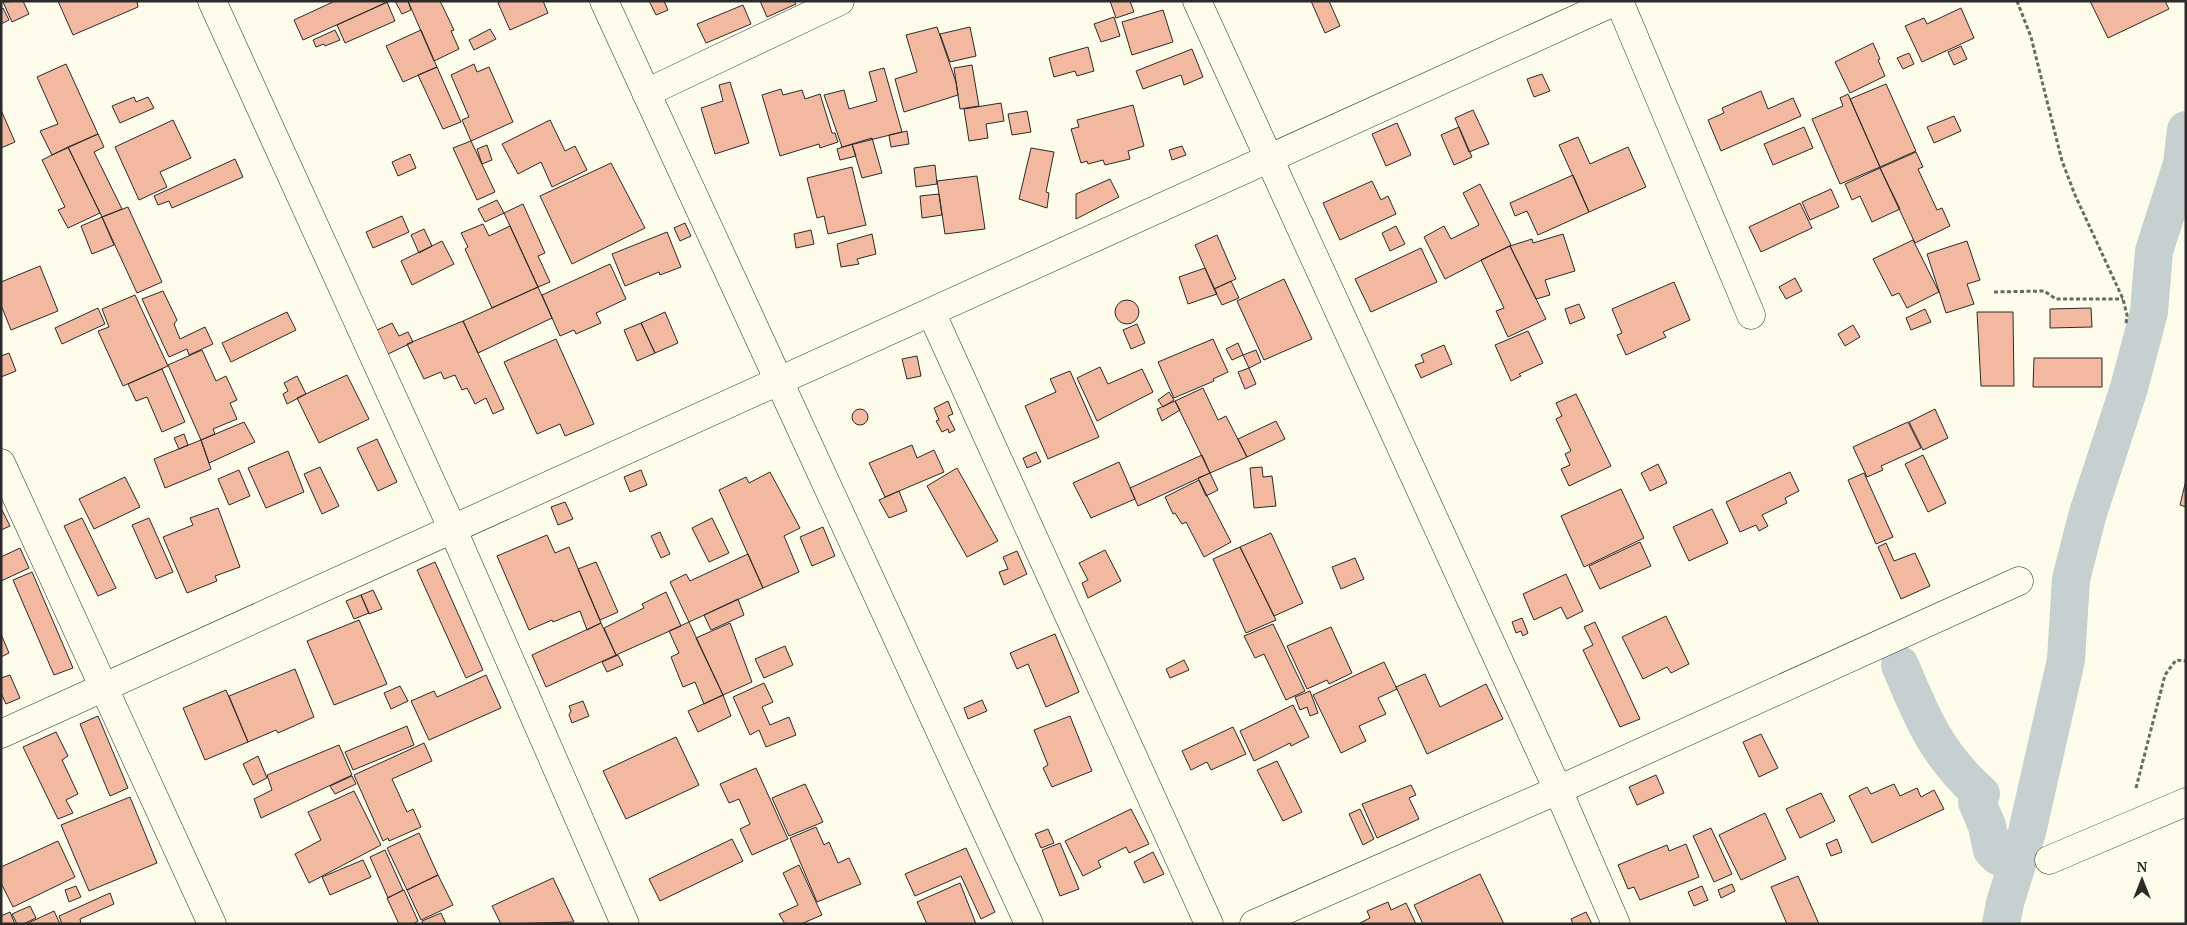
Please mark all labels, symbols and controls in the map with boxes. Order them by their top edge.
north arrow [2117,855,2167,905]
text: N [2137,857,2148,876]

